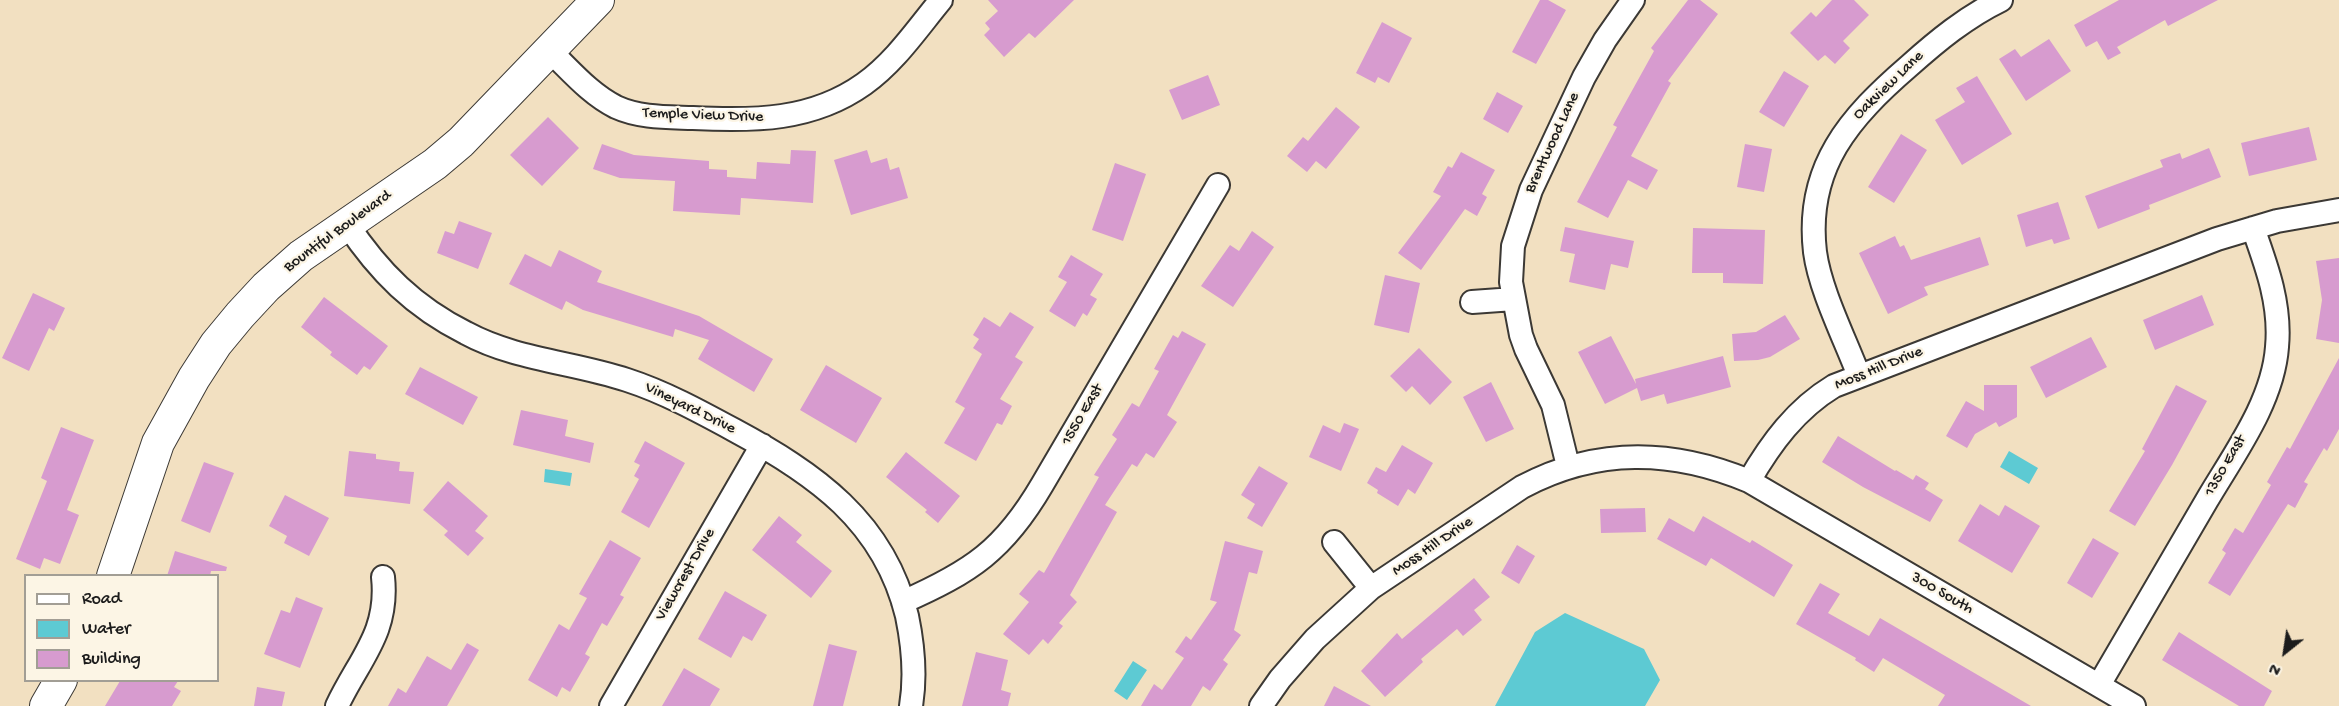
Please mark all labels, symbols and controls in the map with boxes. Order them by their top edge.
street label: Oakview Lane [1850,47,1928,125]
street label: Brentwood Lane [1521,90,1585,196]
street label: Temple View Drive [642,104,764,128]
street label: Bountiful Boulevard [281,187,395,277]
street label: Moss Hill Drive [1832,343,1926,395]
street label: Vineyard Drive [641,379,739,439]
street label: 1550 East [1058,381,1108,449]
street label: 1350 East [2201,432,2251,500]
street label: Moss Hill Drive [1389,513,1477,581]
street label: Viewcrest Drive [652,525,720,625]
street label: 300 South [1907,569,1977,619]
legend [24,574,219,682]
text: Road [82,589,121,610]
text: Water [82,619,130,640]
north arrow [2255,622,2315,682]
text: Building [82,649,141,670]
text: N [2266,657,2285,679]

